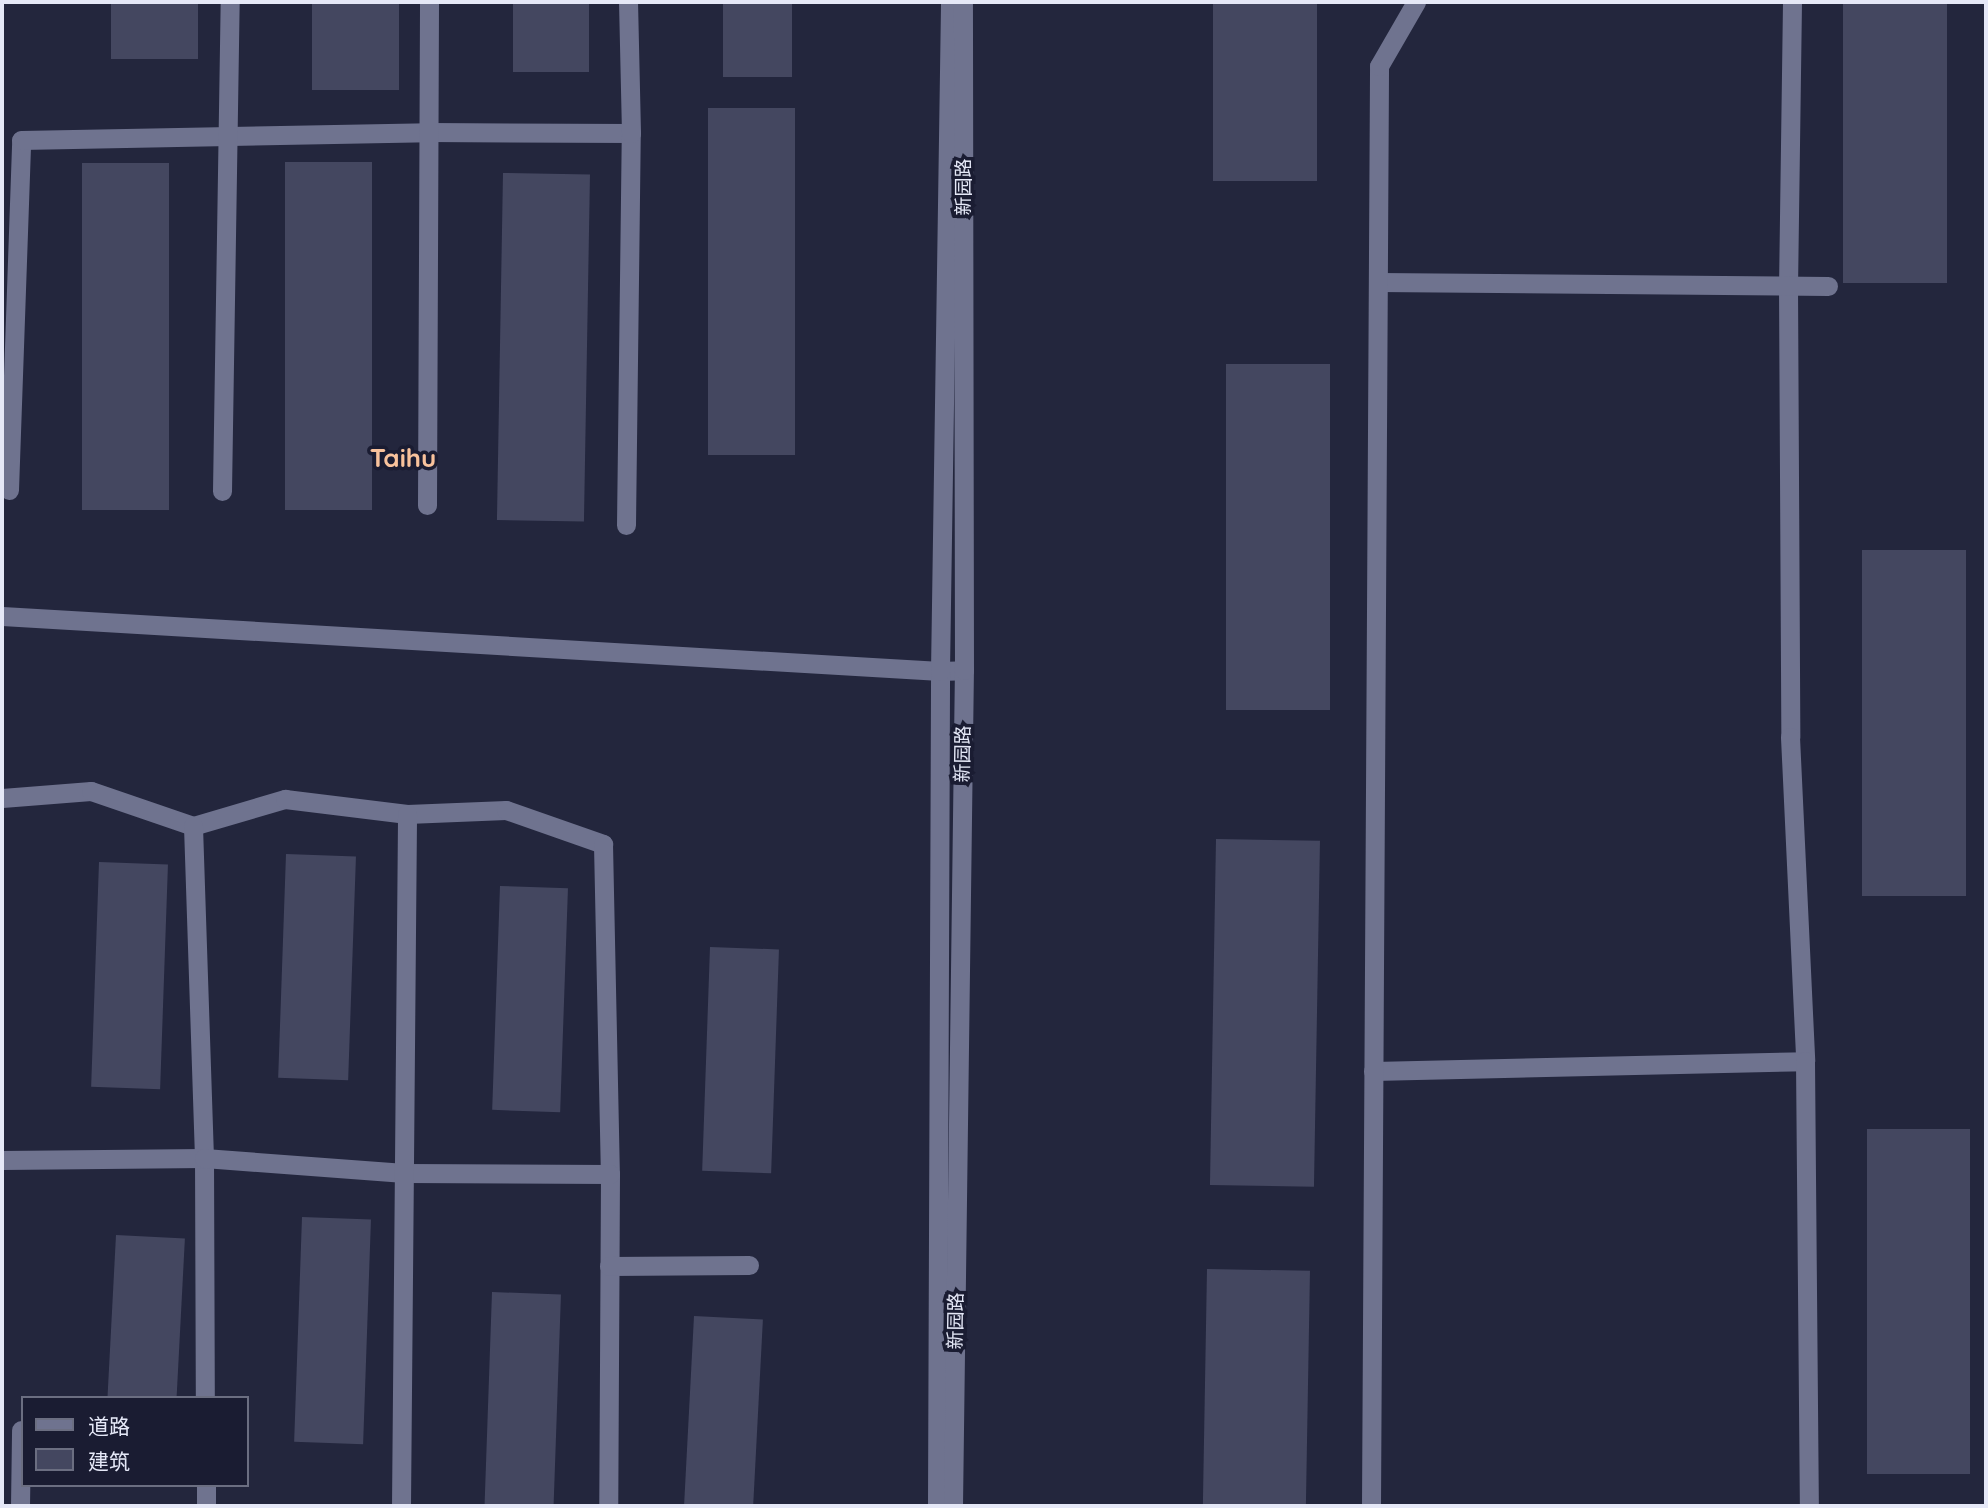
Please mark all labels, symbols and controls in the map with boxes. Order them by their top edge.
street label: 新园路 [953,159,975,215]
district label: Taihu [370,442,436,474]
street label: 新园路 [951,725,975,783]
street label: 新园路 [944,1292,968,1350]
legend [21,1396,248,1487]
text: 道路 [88,1413,130,1439]
text: 建筑 [88,1448,130,1474]

